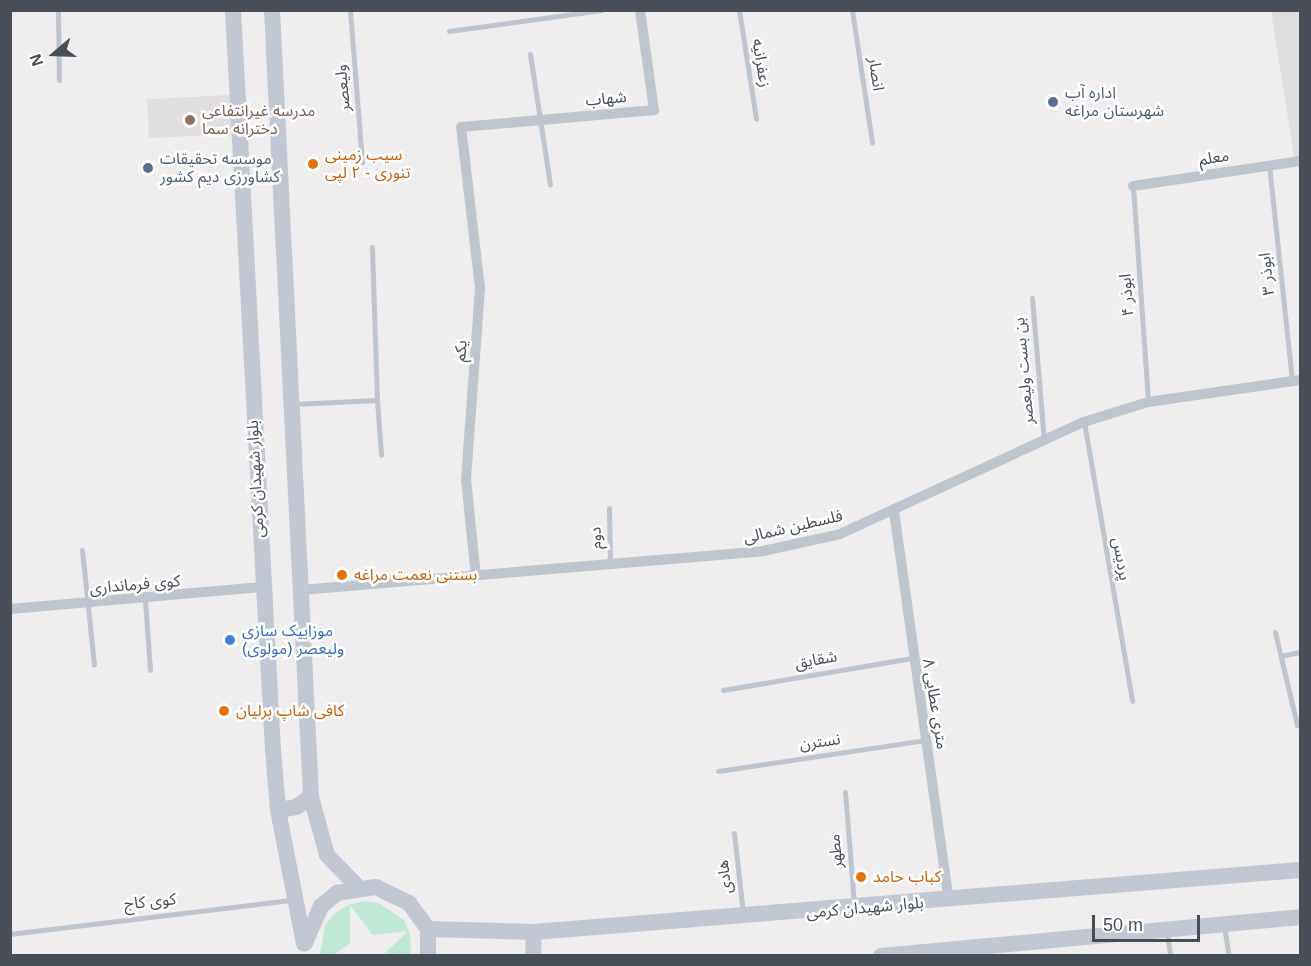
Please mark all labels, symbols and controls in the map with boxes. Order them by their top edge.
north arrow [24,24,84,84]
street label: زعفرانیه [748,37,774,89]
text: N [27,52,46,68]
street label: انصار [864,56,888,92]
street label: ولیعصر [331,64,355,112]
place label: اداره آب شهرستان مراغه [1065,83,1164,121]
street label: شهاب [585,88,627,110]
marker: اداره آب شهرستان مراغه [1046,95,1060,109]
place label: مدرسه غیرانتفاعی دخترانه سما [202,101,316,139]
marker: مدرسه غیرانتفاعی دخترانه سما [183,113,197,127]
place label: سیب زمینی تنوری - ۲ لپی [325,145,411,183]
street label: معلم [1197,146,1231,170]
place label: موسسه تحقیقات کشاورزی دیم کشور [160,149,280,187]
marker: سیب زمینی تنوری - ۲ لپی [306,157,320,171]
marker: موسسه تحقیقات کشاورزی دیم کشور [141,161,155,175]
street label: ابوذر ۳ [1255,252,1279,296]
street label: ابوذر ۴ [1116,273,1138,317]
street label: بن بست ولیعصر [1010,317,1038,425]
street label: یکم [451,339,471,363]
street label: بلوار شهیدان کرمی [243,420,269,538]
street label: فلسطین شمالی [741,506,845,548]
street label: دوم [586,526,606,550]
street label: پردیس [1108,536,1134,582]
place label: بستنی نعمت مراغه [354,565,477,585]
marker: بستنی نعمت مراغه [335,568,349,582]
street label: کوی فرمانداری [89,571,181,599]
place label: موزاییک سازی ولیعصر (مولوی) [242,621,344,659]
marker: موزاییک سازی ولیعصر (مولوی) [223,633,237,647]
street label: شقایق [793,647,839,673]
street label: ۸ متری عطایی [918,657,952,751]
place label: کافی شاپ برلیان [236,701,344,721]
marker: کافی شاپ برلیان [217,704,231,718]
street label: نسترن [798,730,842,754]
street label: مطهر [825,833,847,869]
street label: هادی [713,859,737,895]
place label: کباب حامد [873,867,941,887]
marker: کباب حامد [854,870,868,884]
street label: کوی کاج [123,890,177,914]
street label: بلوار شهیدان کرمی [806,893,924,923]
scale bar [1095,903,1203,941]
text: 50 m [1103,915,1143,935]

